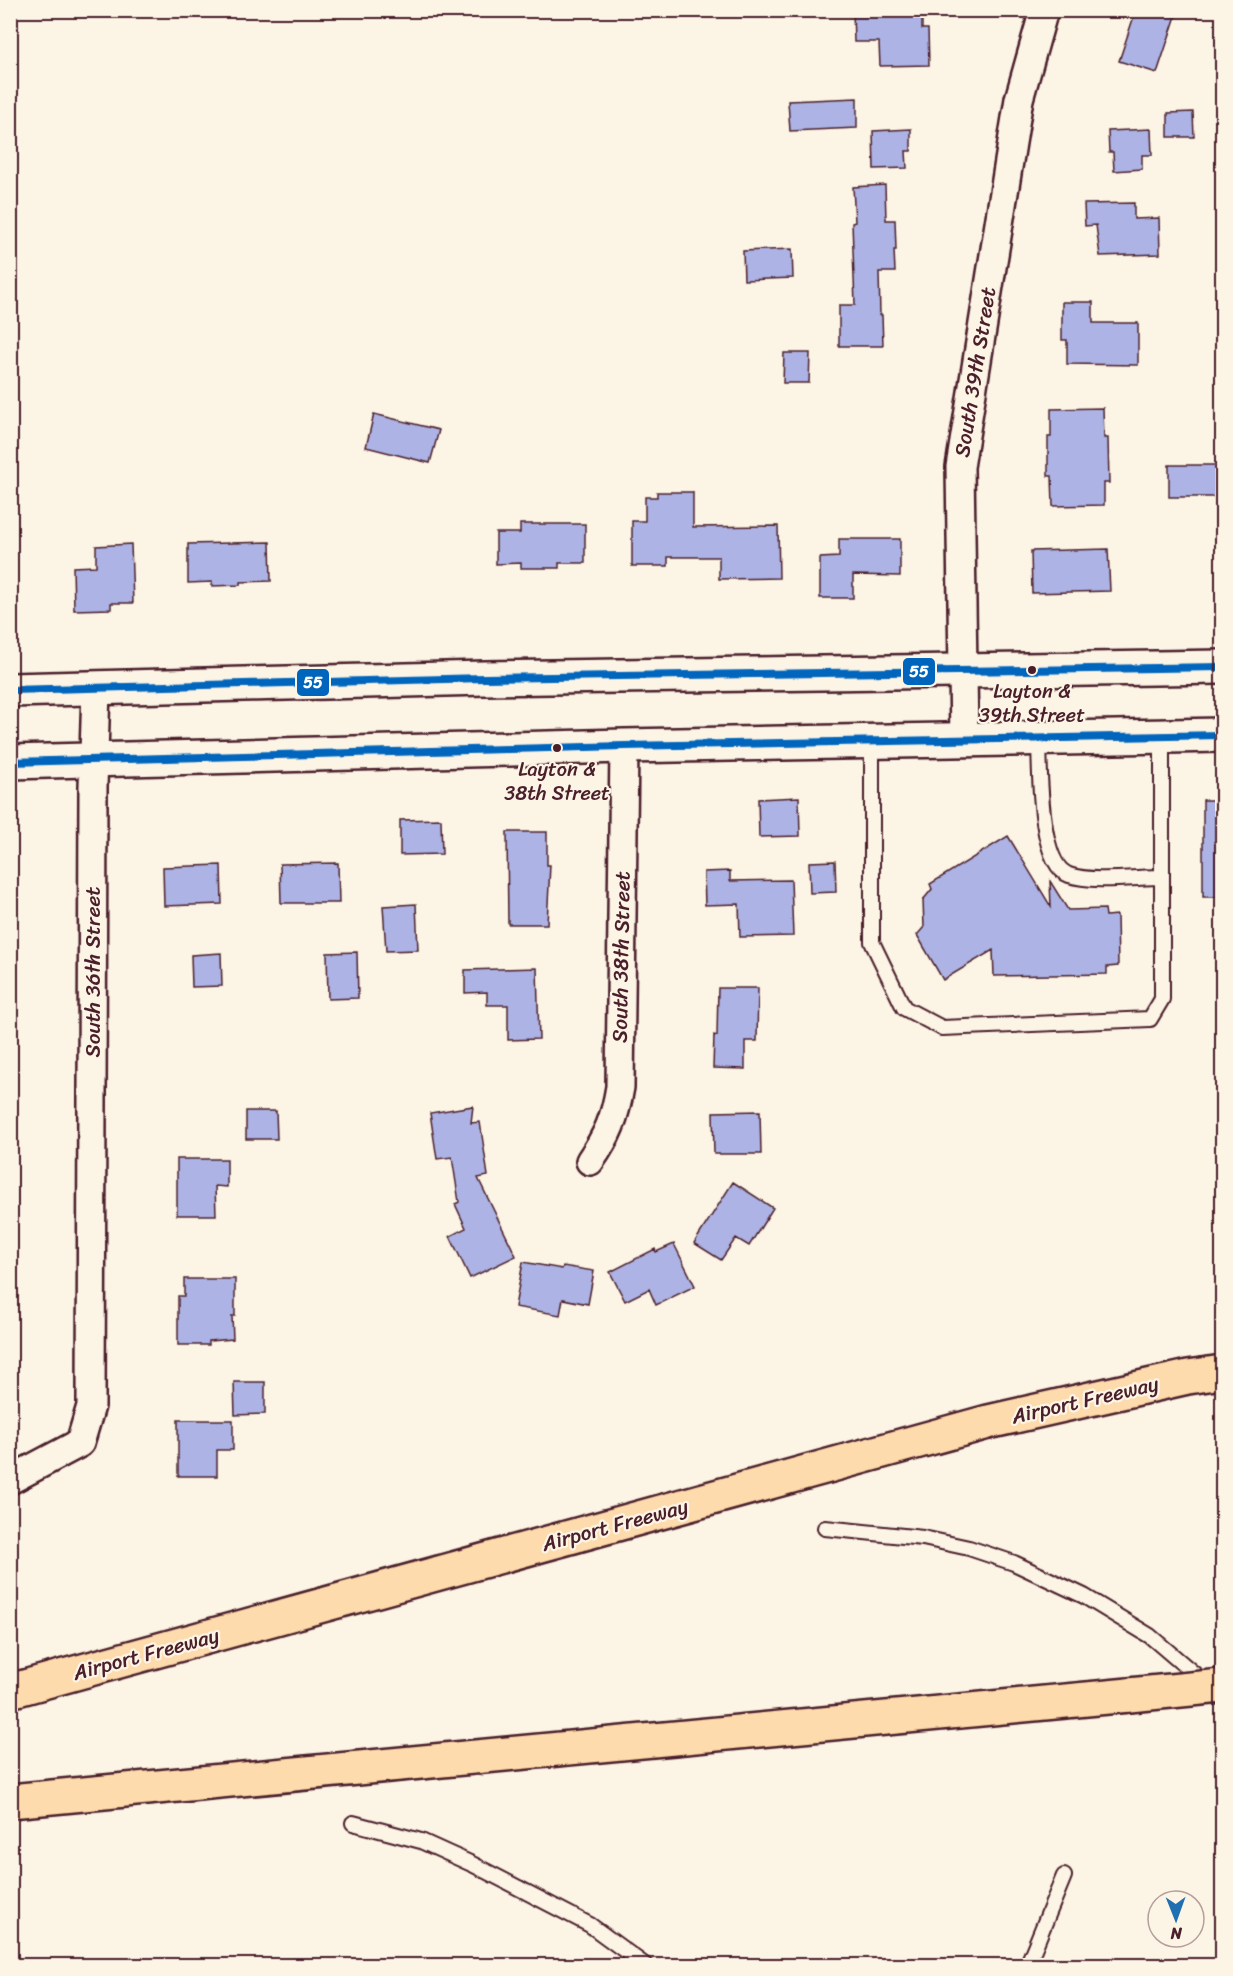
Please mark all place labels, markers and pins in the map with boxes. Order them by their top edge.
marker: Layton & 39th Street [1026,664,1038,676]
place label: Layton & 39th Street [979,674,1085,733]
marker: Layton & 38th Street [551,742,563,754]
place label: Layton & 38th Street [504,752,610,811]

